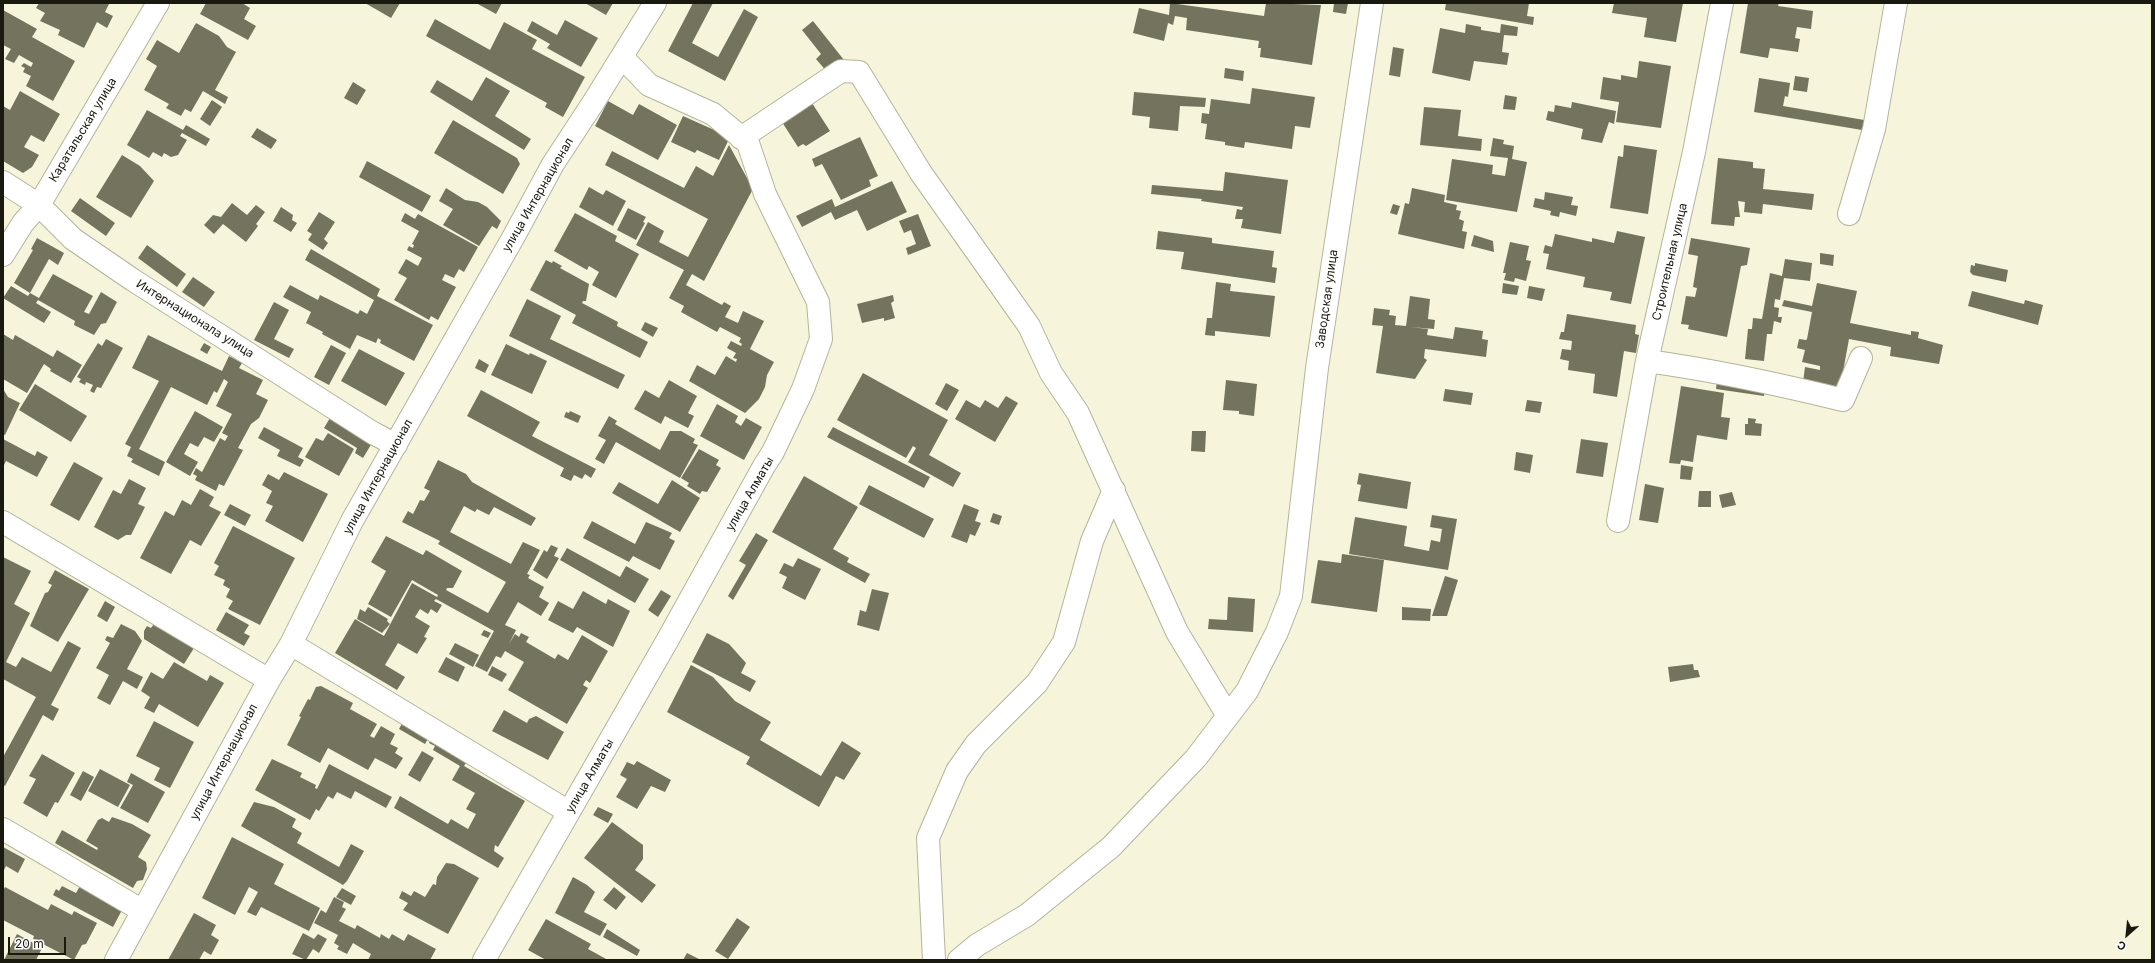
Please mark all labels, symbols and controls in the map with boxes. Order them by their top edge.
street label: Каратальская улица [46,75,120,185]
street label: улица Интернационал [499,135,577,255]
street label: Строительная улица [1649,202,1691,322]
street label: Заводская улица [1313,249,1341,349]
street label: Интернационала улица [133,277,257,361]
street label: улица Интернационал [340,417,416,537]
street label: улица Алматы [723,454,777,534]
street label: улица Интернационал [187,702,261,822]
street label: улица Алматы [563,736,617,816]
north arrow [2107,915,2147,955]
scale bar [10,929,68,955]
text: 20 m [15,936,44,951]
text: С [2115,938,2128,954]

